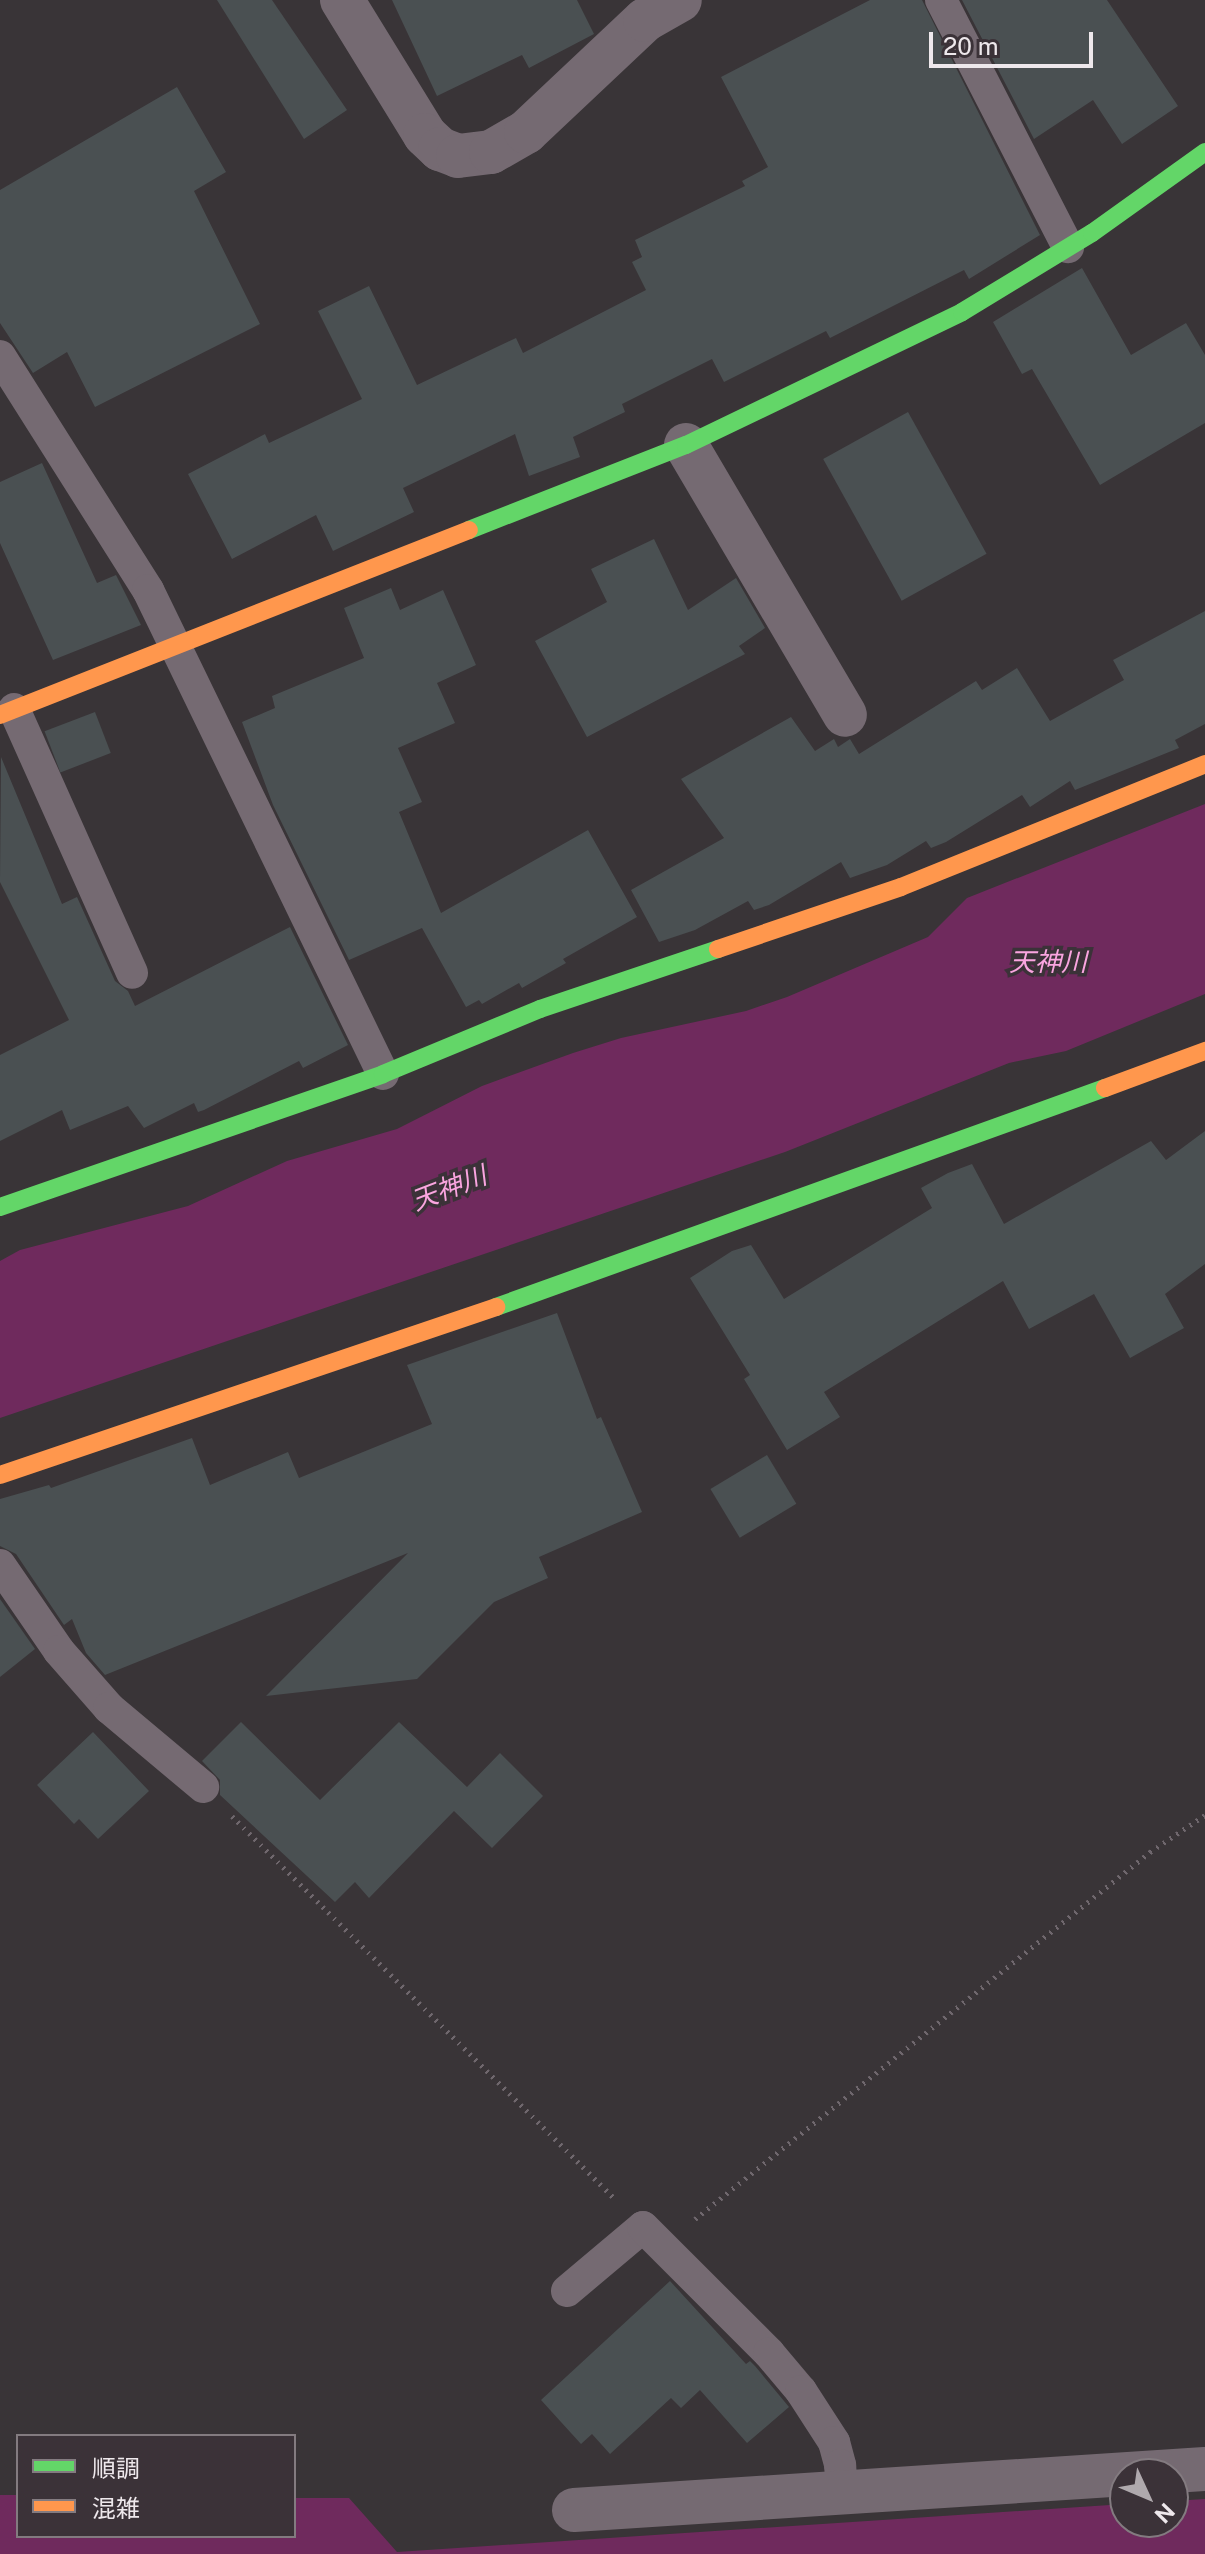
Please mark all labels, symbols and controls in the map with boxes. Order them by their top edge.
scale bar [933,16,1097,66]
text: 20 m [943,32,999,60]
water label: 天神川 [1009,946,1087,978]
water label: 天神川 [407,1159,491,1217]
legend [16,2434,296,2538]
text: 順調 [92,2454,140,2482]
north arrow [1109,2458,1189,2538]
text: 混雑 [92,2494,140,2522]
text: N [1149,2498,1180,2529]

